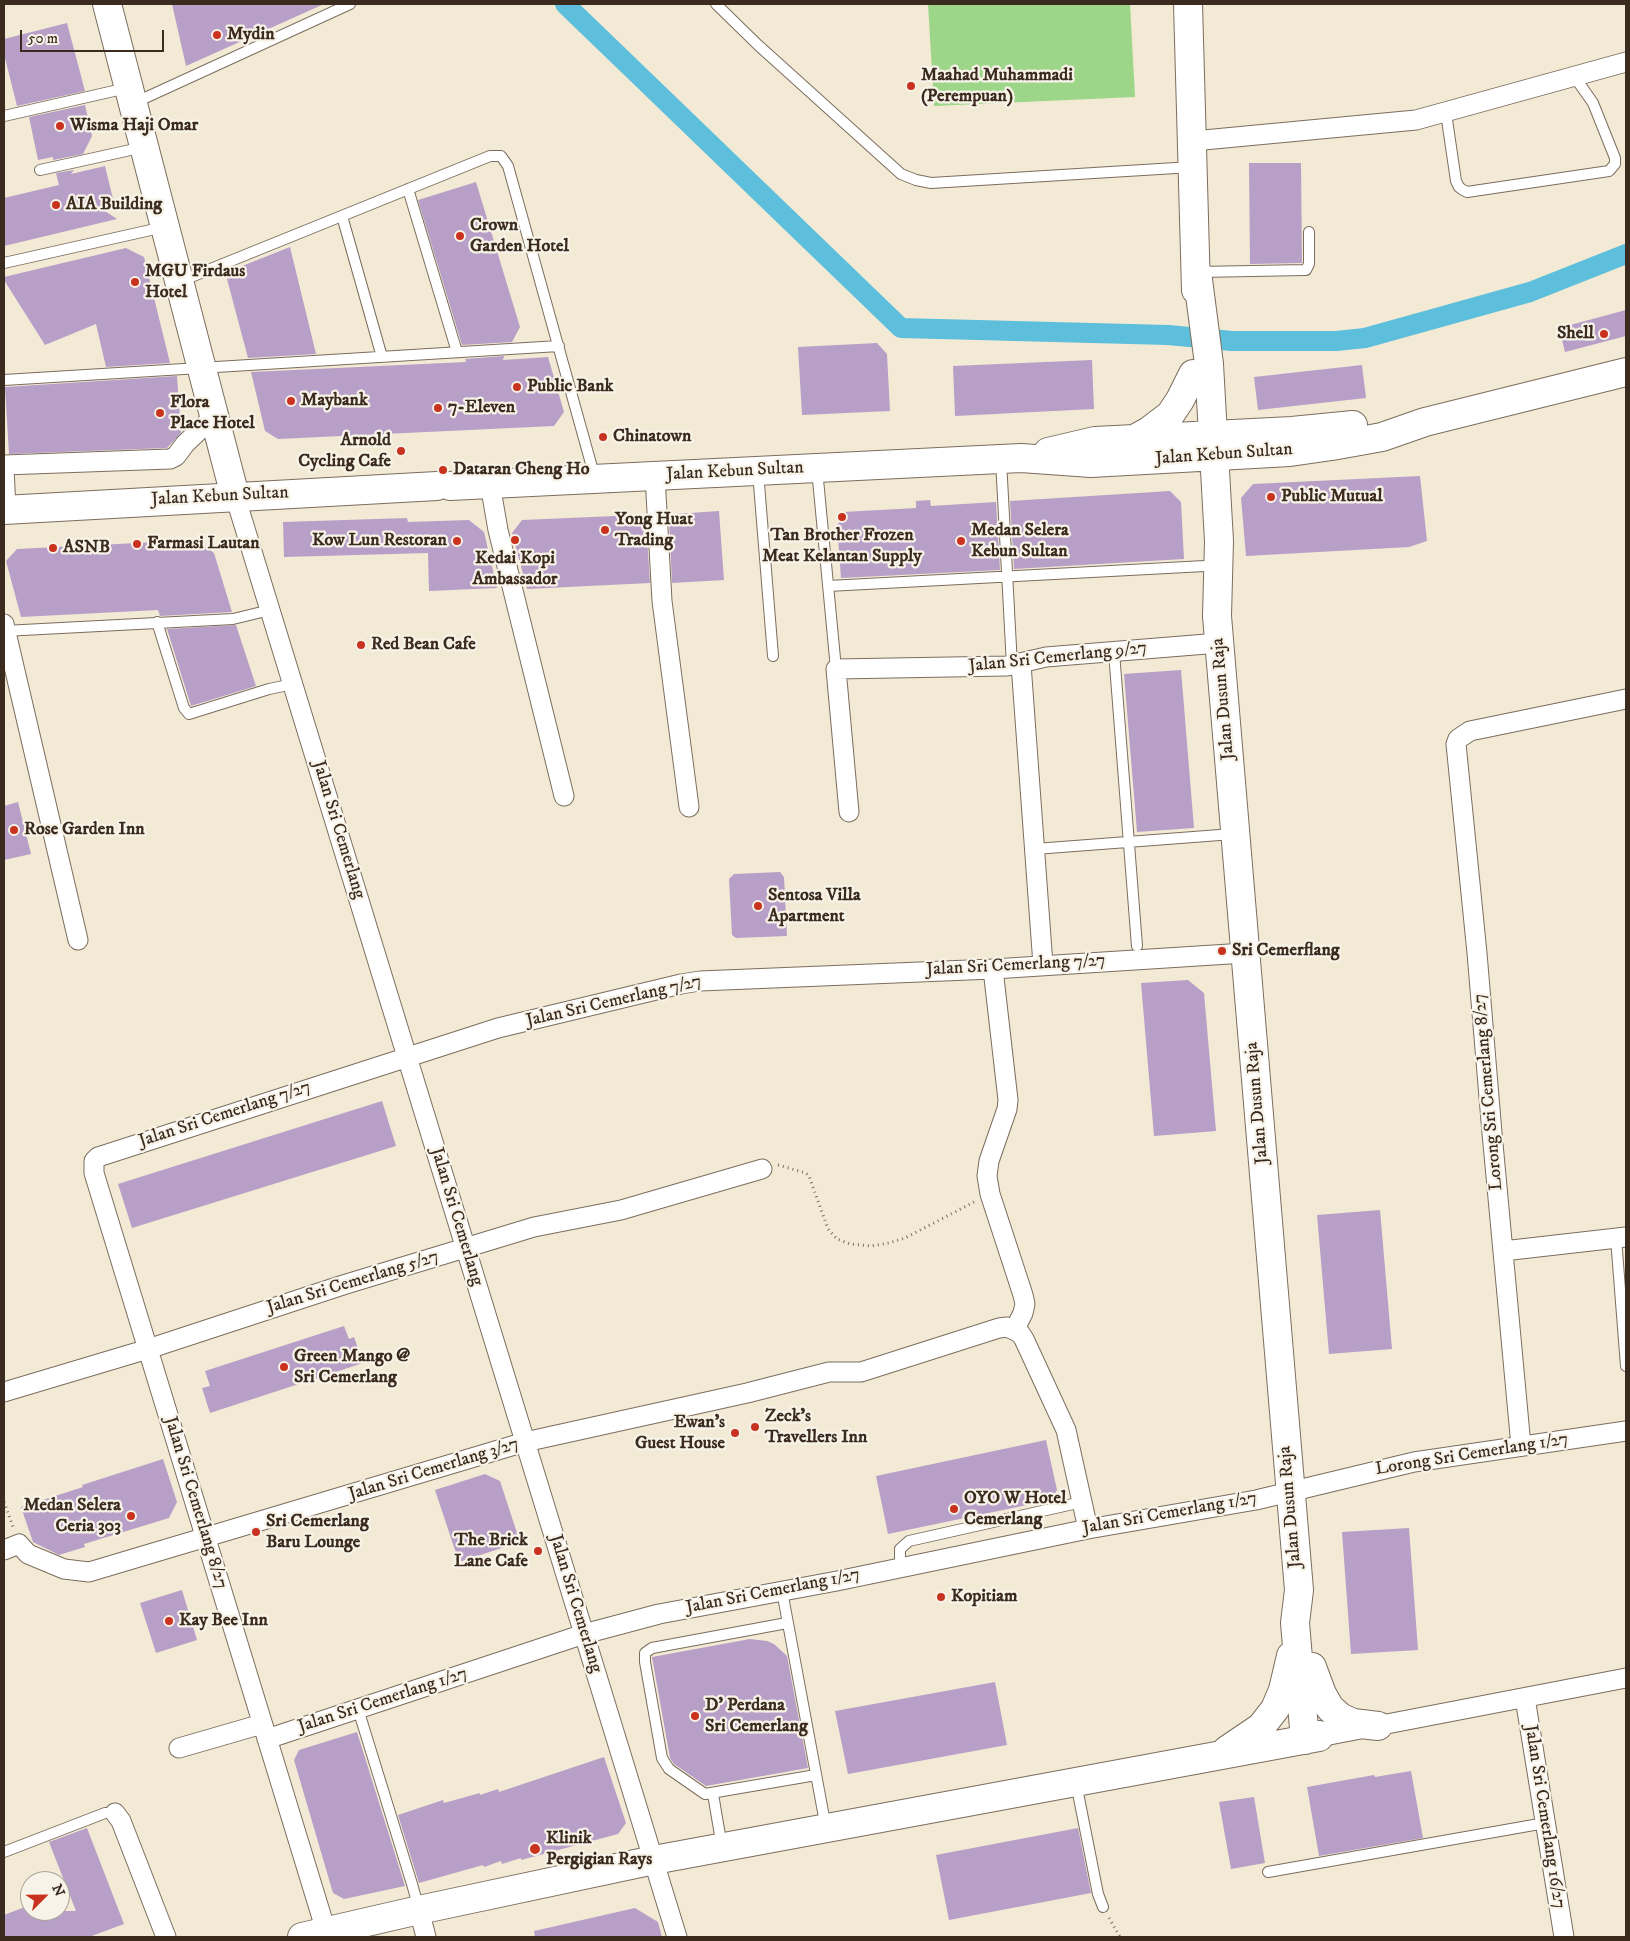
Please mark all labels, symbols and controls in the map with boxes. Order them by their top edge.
scale bar [22,20,166,52]
place label: Mydin [227,24,275,46]
text: 50 m [28,29,58,48]
marker: Mydin [211,29,223,41]
place label: Maahad Muhammadi (Perempuan) [921,65,1073,108]
marker: Maahad Muhammadi (Perempuan) [905,80,917,92]
place label: Wisma Haji Omar [70,115,198,137]
marker: Wisma Haji Omar [54,120,66,132]
place label: AIA Building [66,194,162,216]
marker: AIA Building [50,199,62,211]
place label: Crown Garden Hotel [470,215,569,258]
marker: Crown Garden Hotel [454,230,466,242]
place label: MGU Firdaus Hotel [145,261,245,304]
marker: MGU Firdaus Hotel [129,276,141,288]
place label: Shell [1557,323,1594,345]
marker: Shell [1598,328,1610,340]
place label: Public Bank [527,376,614,398]
marker: Public Bank [511,381,523,393]
place label: Maybank [301,390,368,412]
place label: Flora Place Hotel [170,392,255,434]
marker: Maybank [285,395,297,407]
place label: 7-Eleven [448,397,515,419]
marker: 7-Eleven [432,402,444,414]
marker: Flora Place Hotel [154,407,166,419]
place label: Chinatown [613,426,692,448]
place label: Arnold Cycling Cafe [298,430,391,472]
marker: Chinatown [597,431,609,443]
street label: Jalan Kebun Sultan [1155,439,1293,471]
marker: Arnold Cycling Cafe [395,445,407,457]
street label: Jalan Kebun Sultan [666,458,804,486]
place label: Dataran Cheng Ho [453,459,589,481]
marker: Dataran Cheng Ho [437,464,449,476]
street label: Jalan Kebun Sultan [151,483,289,511]
place label: Public Mutual [1281,486,1383,508]
marker: Public Mutual [1265,491,1277,503]
place label: Yong Huat Trading [615,509,693,552]
marker: Tan Brother Frozen Meat Kelantan Supply [836,511,848,523]
place label: Medan Selera Kebun Sultan [971,520,1069,562]
marker: Yong Huat Trading [599,524,611,536]
place label: Tan Brother Frozen Meat Kelantan Supply [762,525,922,568]
place label: Kow Lun Restoran [312,530,447,552]
place label: Farmasi Lautan [147,533,260,555]
marker: Kedai Kopi Ambassador [509,534,521,546]
marker: Kow Lun Restoran [451,535,463,547]
marker: Medan Selera Kebun Sultan [955,535,967,547]
place label: ASNB [63,537,110,559]
marker: Farmasi Lautan [131,538,143,550]
marker: ASNB [47,542,59,554]
place label: Kedai Kopi Ambassador [472,548,558,590]
place label: Red Bean Cafe [371,634,476,656]
street label: Jalan Dusun Raja [1208,637,1240,761]
street label: Jalan Sri Cemerlang 9/27 [968,638,1148,678]
marker: Red Bean Cafe [355,639,367,651]
street label: Jalan Sri Cemerlang [307,758,369,902]
place label: Rose Garden Inn [24,819,145,841]
marker: Rose Garden Inn [8,824,20,836]
place label: Sentosa Villa Apartment [768,885,861,928]
marker: Sentosa Villa Apartment [752,900,764,912]
place label: Sri Cemerflang [1232,940,1340,962]
marker: Sri Cemerflang [1216,945,1228,957]
street label: Jalan Sri Cemerlang 7/27 [926,951,1106,981]
street label: Jalan Sri Cemerlang 7/27 [524,971,704,1033]
street label: Lorong Sri Cemerlang 8/27 [1470,993,1508,1191]
street label: Jalan Dusun Raja [1242,1041,1274,1165]
street label: Jalan Sri Cemerlang 7/27 [136,1077,314,1153]
street label: Jalan Sri Cemerlang [425,1145,487,1289]
street label: Jalan Sri Cemerlang 5/27 [264,1247,442,1319]
place label: Green Mango @ Sri Cemerlang [294,1346,410,1388]
marker: Green Mango @ Sri Cemerlang [278,1361,290,1373]
place label: Zeck's Travellers Inn [765,1406,867,1448]
place label: Ewan's Guest House [635,1412,725,1455]
street label: Jalan Sri Cemerlang 8/27 [158,1414,232,1592]
marker: Zeck's Travellers Inn [749,1421,761,1433]
marker: Ewan's Guest House [729,1427,741,1439]
street label: Lorong Sri Cemerlang 1/27 [1374,1429,1570,1481]
street label: Jalan Sri Cemerlang 3/27 [346,1434,522,1506]
street label: Jalan Dusun Raja [1275,1445,1307,1569]
place label: OYO W Hotel Cemerlang [964,1488,1066,1530]
street label: Jalan Sri Cemerlang 1/27 [1081,1488,1259,1540]
place label: Medan Selera Ceria 303 [23,1495,121,1538]
marker: OYO W Hotel Cemerlang [948,1503,960,1515]
marker: Medan Selera Ceria 303 [125,1510,137,1522]
place label: Sri Cemerlang Baru Lounge [266,1511,369,1554]
marker: Sri Cemerlang Baru Lounge [250,1526,262,1538]
place label: The Brick Lane Cafe [454,1530,528,1572]
street label: Jalan Sri Cemerlang [544,1532,606,1676]
marker: The Brick Lane Cafe [532,1545,544,1557]
street label: Jalan Sri Cemerlang 1/27 [684,1565,862,1619]
place label: Kopitiam [951,1586,1017,1608]
marker: Kopitiam [935,1591,947,1603]
place label: Kay Bee Inn [179,1610,268,1632]
marker: Kay Bee Inn [163,1615,175,1627]
street label: Jalan Sri Cemerlang 1/27 [296,1663,470,1739]
place label: D' Perdana Sri Cemerlang [705,1695,808,1738]
marker: D' Perdana Sri Cemerlang [689,1710,701,1722]
street label: Jalan Sri Cemerlang 16/27 [1519,1723,1569,1911]
place label: Klinik Pergigian Rays [546,1828,652,1870]
marker: Klinik Pergigian Rays [528,1842,542,1856]
north arrow [20,1871,70,1921]
text: N [47,1882,68,1899]

